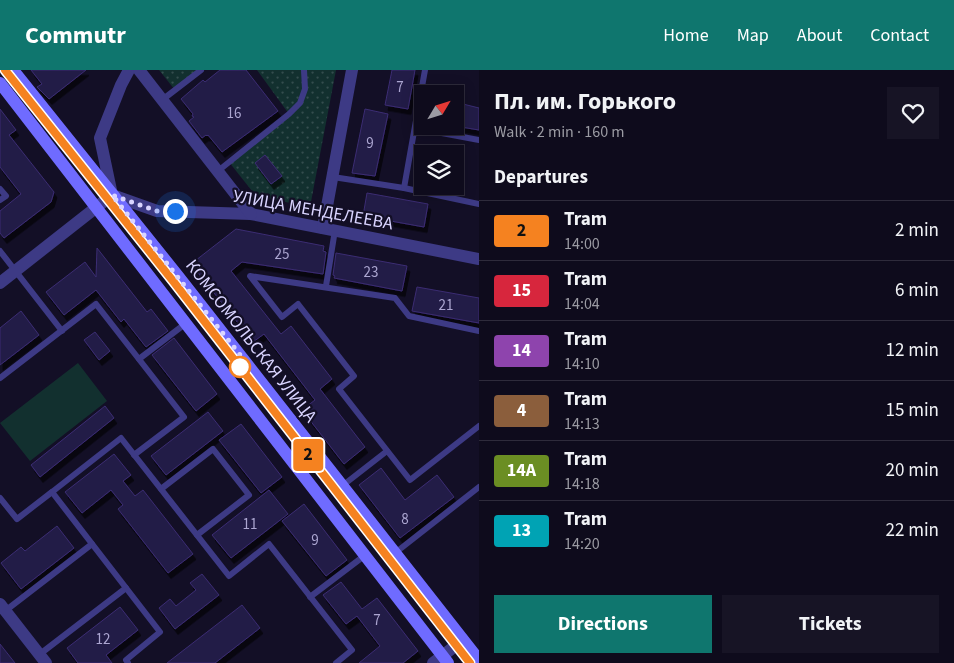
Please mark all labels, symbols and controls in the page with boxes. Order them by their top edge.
text: Commutr [25,18,126,53]
text: Home [663,23,709,48]
text: Map [737,23,769,48]
text: About [797,23,842,48]
text: Contact [870,23,929,48]
house number: 7 [396,77,404,98]
text: Пл. им. Горького [494,84,676,119]
north arrow [414,85,464,135]
map controls [414,85,464,195]
button: heart [887,87,939,139]
house number: 16 [227,103,241,124]
text: Walk · 2 min · 160 m [494,121,625,143]
house number: 9 [366,133,374,154]
button: layers [414,145,464,195]
text: Departures [494,164,588,191]
street label: УЛИЦА МЕНДЕЛЕЕВА [231,184,395,236]
your location [163,199,188,224]
text: Tram [564,206,607,233]
text: 2 min [895,217,939,244]
text: 2 [517,218,526,243]
text: 14:00 [564,233,600,255]
house number: 25 [275,244,289,265]
street label: КОМСОМОЛЬСКАЯ УЛИЦА [179,254,323,428]
house number: 23 [364,262,378,283]
text: Tram [564,266,607,293]
text: 6 min [895,277,939,304]
text: 15 [512,278,531,303]
text: 14:04 [564,293,600,315]
house number: 21 [439,295,453,316]
text: Tram [564,326,607,353]
text: 12 min [885,337,939,364]
text: 14 [512,338,531,363]
text: 14:10 [564,353,600,375]
unlabelled marker [229,356,251,378]
text: Tram [564,386,607,413]
text: 15 min [885,397,939,424]
text: 4 [517,398,526,423]
text: 14:13 [564,413,600,435]
line badge: 2 [292,439,324,471]
text: 2 [303,442,313,467]
text: Tram [564,446,607,473]
text: 20 min [885,457,939,484]
text: 14А [507,458,536,483]
text: 14:18 [564,473,600,495]
text: Tram [564,506,607,533]
house number: 8 [401,509,409,530]
house number: 11 [243,514,257,535]
text: 22 min [885,517,939,544]
text: 13 [512,518,531,543]
house number: 9 [311,530,319,551]
text: 14:20 [564,533,600,555]
button: Directions [494,595,712,653]
button: Tickets [722,595,939,653]
house number: 7 [373,610,381,631]
house number: 12 [96,629,110,650]

